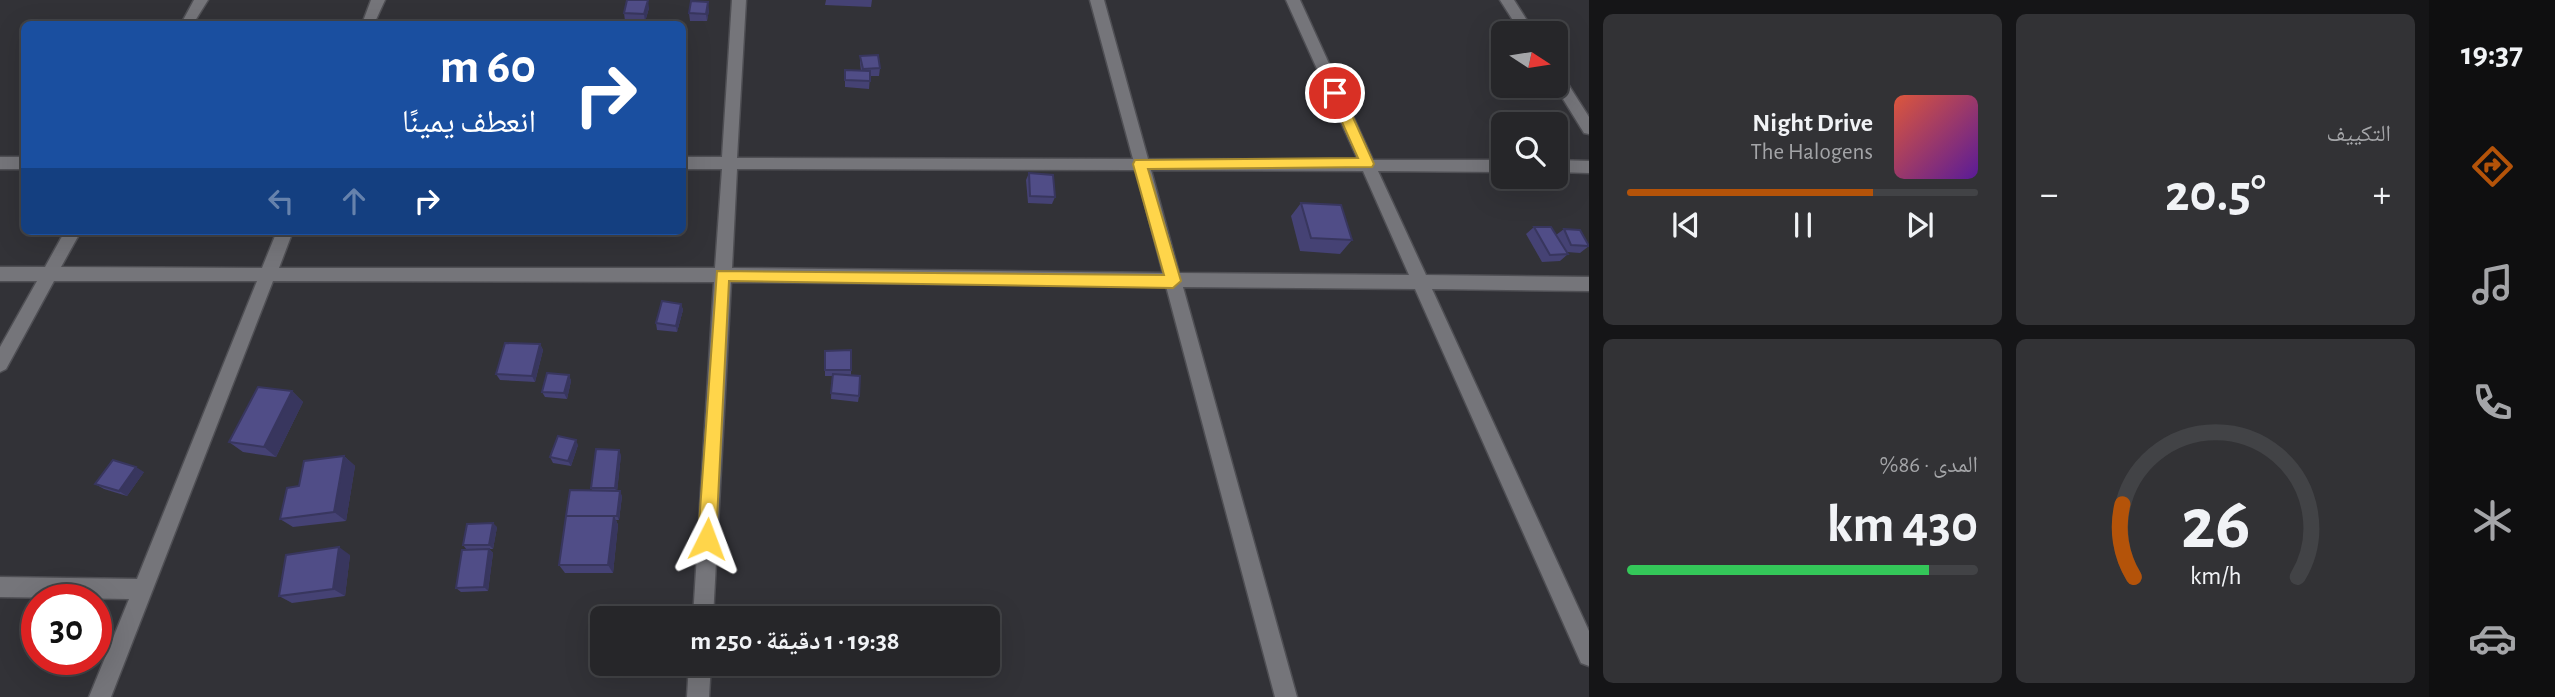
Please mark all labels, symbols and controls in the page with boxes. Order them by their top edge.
north arrow [1491,21,1568,98]
map controls [1491,21,1568,189]
text: 19:37 [2461,38,2523,70]
text: 60 m [440,43,536,92]
icon: right [560,49,651,140]
pin [1305,63,1365,123]
icon: arrive [1316,74,1354,112]
text: انعطف يمينًا [402,106,536,138]
text: Night Drive [1752,110,1873,136]
button: search [1491,112,1568,189]
text: التكييف [2326,123,2391,146]
text: The Halogens [1751,141,1873,164]
icon: directions [2468,142,2517,191]
text: 20.5° [2165,168,2266,220]
text: − [2040,176,2058,214]
text: + [2373,176,2391,214]
icon: left [262,182,300,220]
icon: ahead [335,182,373,220]
icon: right [408,182,446,220]
icon: previous [1667,206,1705,244]
icon: pause [1784,206,1822,244]
icon: next [1901,206,1939,244]
icon: music [2468,260,2517,309]
icon: phone [2468,378,2517,427]
text: المدى · 86% [1880,454,1978,477]
text: 26 [2181,489,2250,562]
icon: climate [2468,496,2517,545]
text: 430 km [1827,499,1978,551]
position arrow [670,502,744,576]
text: km/h [2190,564,2241,589]
speed limit sign: 30 [21,584,112,675]
icon: car [2468,614,2517,663]
text: 19:38 · 1 دقيقة · 250 m [690,628,900,654]

